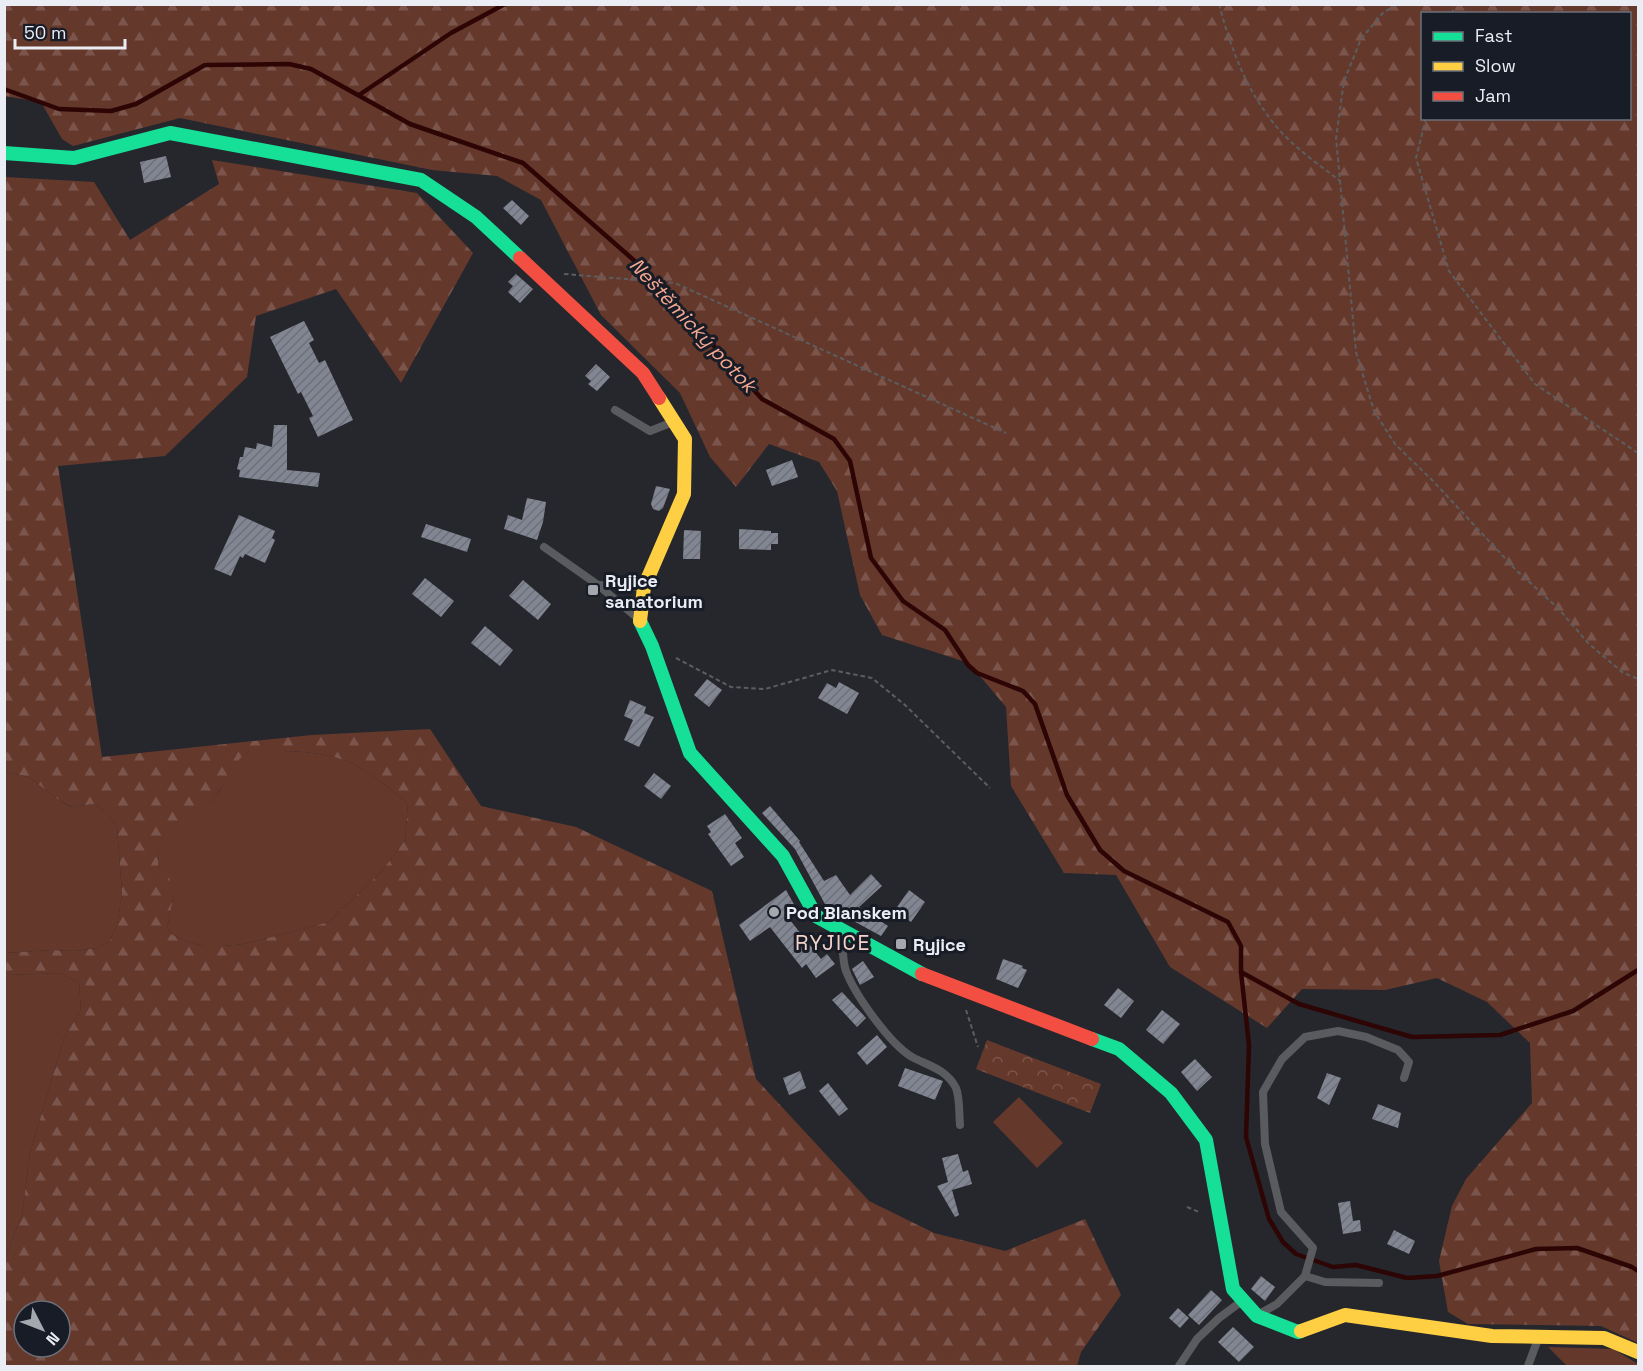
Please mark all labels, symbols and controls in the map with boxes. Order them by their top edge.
scale bar [15,12,124,50]
legend [1421,12,1631,120]
text: 50 m [24,21,66,44]
text: Fast [1475,24,1512,47]
text: Slow [1475,54,1516,77]
text: Jam [1475,84,1511,107]
water label: Neštěmický potok [624,252,764,400]
place label: Ryjice sanatorium [605,569,703,613]
marker: Ryjice sanatorium [586,583,600,597]
place label: Pod Blanskem [786,901,907,924]
marker: Pod Blanskem [767,905,781,919]
district label: RYJICE [795,929,871,956]
place label: Ryjice [913,933,966,956]
marker: Ryjice [894,937,908,951]
north arrow [12,1299,72,1359]
text: N [41,1328,64,1350]

